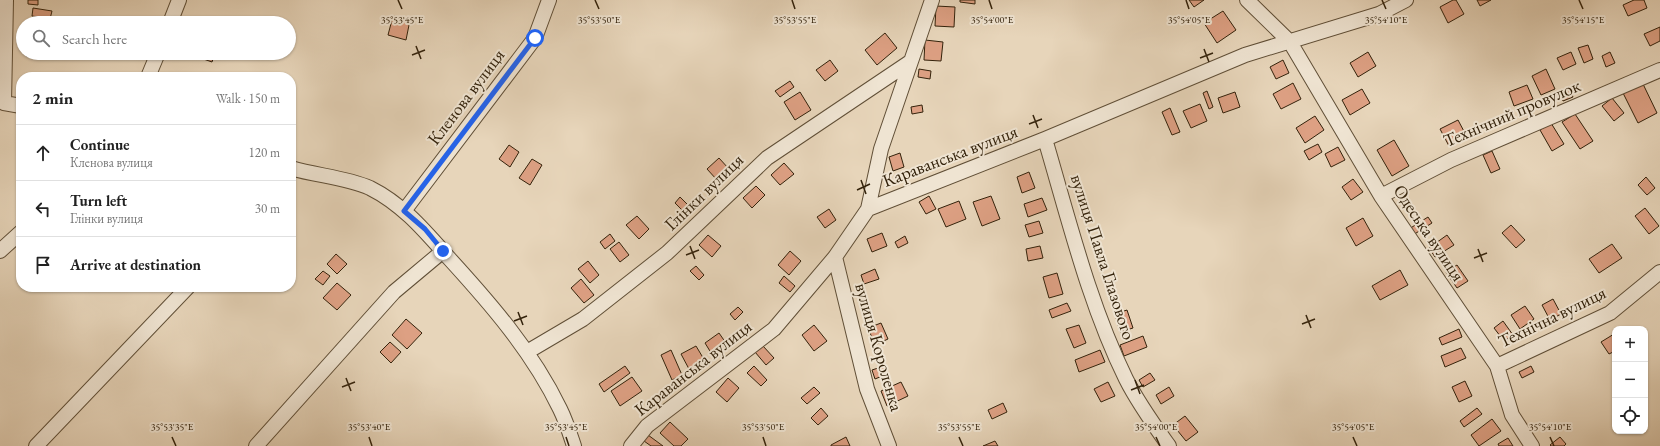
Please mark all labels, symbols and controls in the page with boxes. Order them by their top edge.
text: 35°53'45"E [381,13,424,26]
text: 35°53'50"E [578,13,621,26]
text: 35°53'55"E [774,13,817,26]
text: 35°54'00"E [971,13,1014,26]
text: 35°54'05"E [1168,13,1211,26]
text: 35°54'10"E [1365,13,1408,26]
text: 35°54'15"E [1562,13,1605,26]
search box [16,16,296,60]
icon: search [30,27,52,49]
text: Search here [62,29,127,48]
route start [526,29,544,47]
street label: Кленова вулиця [422,44,509,149]
street label: Технічний провулок [1440,73,1584,152]
text: 2 min [32,87,73,109]
text: Walk · 150 m [216,90,280,107]
street label: Караванська вулиця [879,119,1021,192]
text: Continue [70,135,130,154]
icon: ahead [32,142,54,164]
text: 120 m [249,144,280,161]
street label: Глінки вулиця [659,148,748,235]
text: Кленова вулиця [70,154,153,171]
street label: вулиця Павла Глазового [1066,171,1141,343]
street label: Одеська вулиця [1389,180,1470,285]
text: Turn left [70,191,127,210]
icon: left [32,198,54,220]
text: 30 m [255,200,280,217]
text: Глінки вулиця [70,210,143,227]
route end [434,242,452,260]
icon: arrive [32,254,54,276]
text: Arrive at destination [70,255,201,274]
street label: вулиця Короленка [850,280,909,415]
street label: Технічна вулиця [1494,281,1609,353]
street label: Караванська вулиця [629,315,756,421]
map controls [1612,326,1648,434]
button: + [1612,326,1648,362]
button: − [1612,362,1648,398]
button: locate [1612,398,1648,434]
text: 35°53'35"E [151,420,194,433]
text: 35°53'40"E [348,420,391,433]
text: 35°53'45"E [545,420,588,433]
text: 35°53'50"E [742,420,785,433]
text: 35°53'55"E [938,420,981,433]
text: 35°54'00"E [1135,420,1178,433]
text: 35°54'05"E [1332,420,1375,433]
text: 35°54'10"E [1529,420,1572,433]

